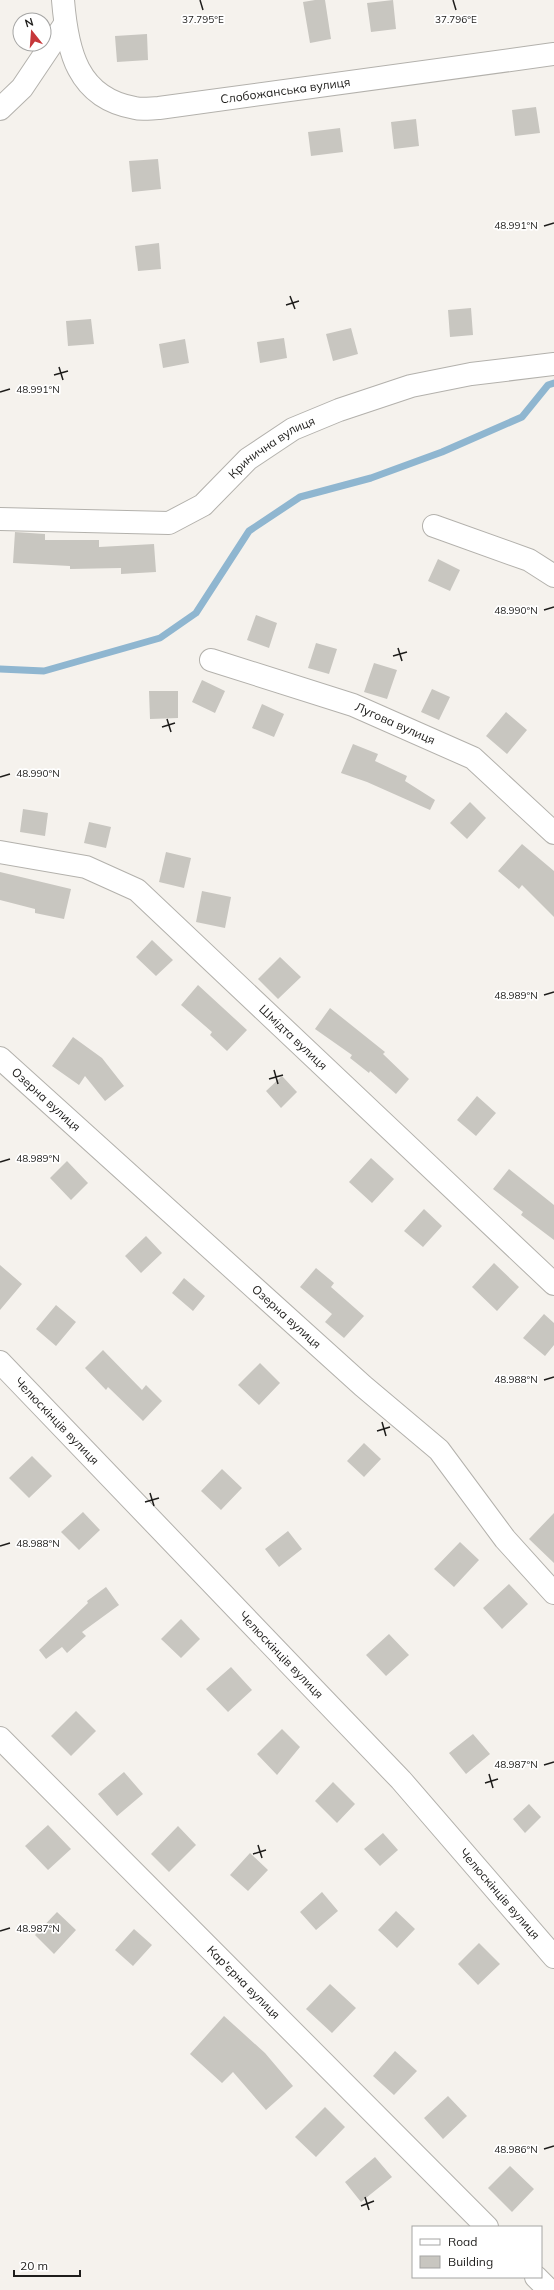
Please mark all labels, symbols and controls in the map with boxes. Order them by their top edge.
north arrow [12,12,52,52]
text: 37.795°E [182,13,224,26]
text: 37.796°E [435,13,477,26]
text: N [23,15,35,30]
street label: Слобожанська вулиця [219,74,351,107]
text: 48.991°N [494,219,538,232]
text: 48.991°N [16,383,60,396]
street label: Кринична вулиця [225,413,317,482]
text: 48.990°N [494,604,538,617]
street label: Лугова вулиця [353,699,438,747]
text: 48.990°N [16,767,60,780]
text: 48.989°N [494,989,538,1002]
street label: Шмідта вулиця [256,1001,331,1073]
street label: Озерна вулиця [9,1064,84,1134]
text: 48.989°N [16,1152,60,1165]
street label: Озерна вулиця [249,1281,324,1351]
text: 48.988°N [494,1373,538,1386]
street label: Челюскінців вулиця [12,1374,102,1468]
text: 48.988°N [16,1537,60,1550]
street label: Челюскінців вулиця [236,1608,327,1701]
text: 48.987°N [494,1758,538,1771]
street label: Челюскінців вулиця [457,1845,543,1942]
text: 48.987°N [16,1922,60,1935]
street label: Кар'єрна вулиця [204,1942,284,2022]
text: 48.986°N [494,2143,538,2156]
legend [412,2226,542,2278]
text: Road [448,2234,477,2249]
scale bar [14,2252,80,2278]
text: Building [448,2254,493,2269]
text: 20 m [20,2258,48,2273]

